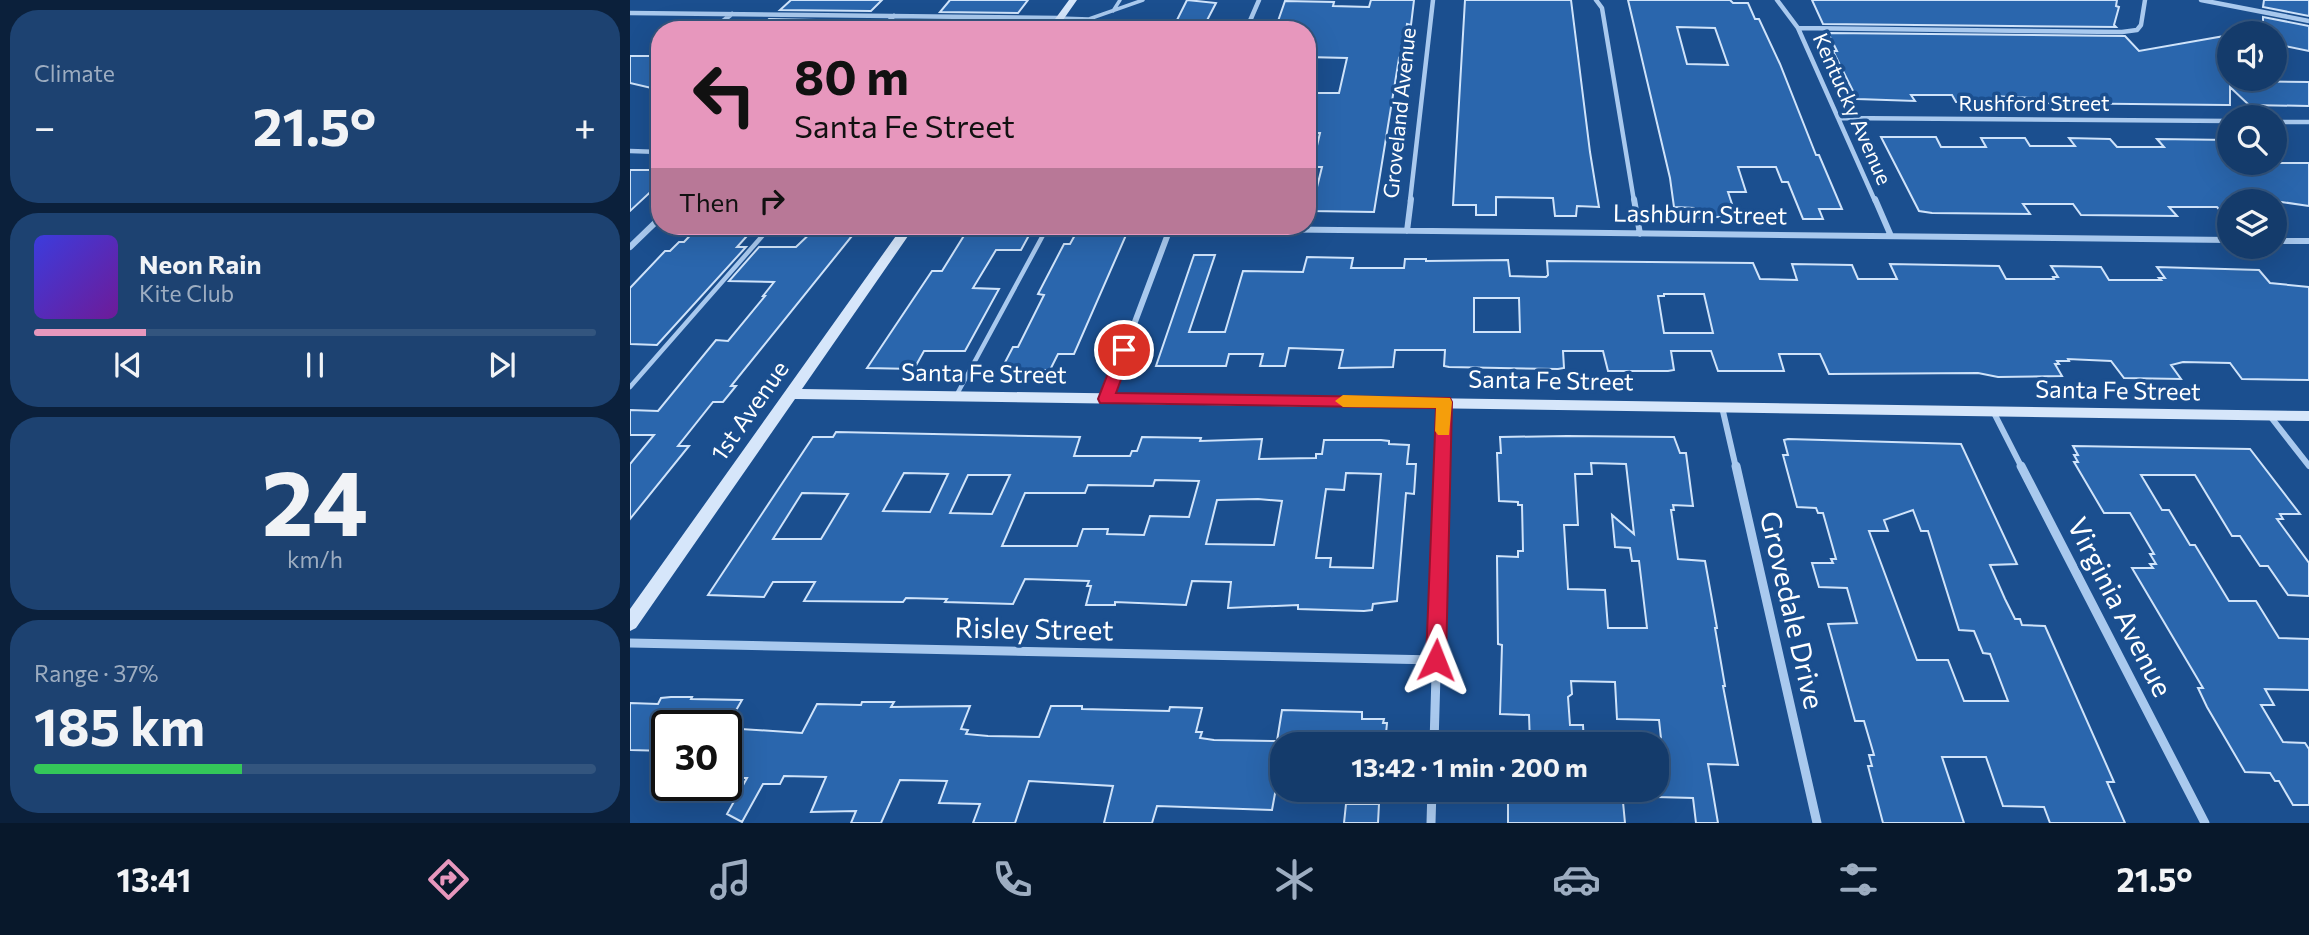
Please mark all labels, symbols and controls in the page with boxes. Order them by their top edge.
map controls [2217,21,2287,259]
button: sound [2217,21,2287,91]
street label: Groveland Avenue [1377,26,1420,199]
street label: Kentucky Avenue [1809,29,1898,188]
text: 80 m [794,45,909,105]
icon: left [679,49,770,140]
text: Climate [34,59,115,87]
street label: Rushford Street [1958,90,2110,115]
text: 21.5° [253,93,376,157]
text: − [34,102,56,149]
text: + [574,102,596,149]
text: Santa Fe Street [794,105,1015,145]
button: search [2217,105,2287,175]
icon: right [753,182,791,220]
text: Then [679,186,739,217]
button: layers [2217,189,2287,259]
street label: Lashburn Street [1613,197,1788,230]
text: Neon Rain [139,248,262,279]
text: Kite Club [139,279,234,307]
pin [1094,320,1154,380]
icon: arrive [1105,331,1143,369]
icon: previous [109,346,147,384]
icon: pause [296,346,334,384]
icon: next [483,346,521,384]
street label: 1st Avenue [704,354,794,466]
street label: Santa Fe Street [901,357,1067,388]
street label: Santa Fe Street [1468,364,1634,395]
street label: Santa Fe Street [2035,374,2201,405]
text: 24 [262,443,368,555]
street label: Grovedale Drive [1754,508,1832,712]
street label: Virginia Avenue [2061,511,2181,702]
text: km/h [287,545,343,573]
street label: Risley Street [954,610,1114,646]
position arrow [1399,623,1473,697]
text: Range · 37% [34,659,159,687]
text: 185 km [34,693,205,757]
speed limit sign: 30 [651,710,742,801]
text: 13:42 · 1 min · 200 m [1351,751,1588,782]
icon: directions [424,855,473,904]
icon: music [706,855,755,904]
icon: phone [988,855,1037,904]
icon: climate [1270,855,1319,904]
icon: car [1552,855,1601,904]
icon: filters [1834,855,1883,904]
text: 13:41 [117,859,191,899]
text: 21.5° [2116,859,2192,899]

